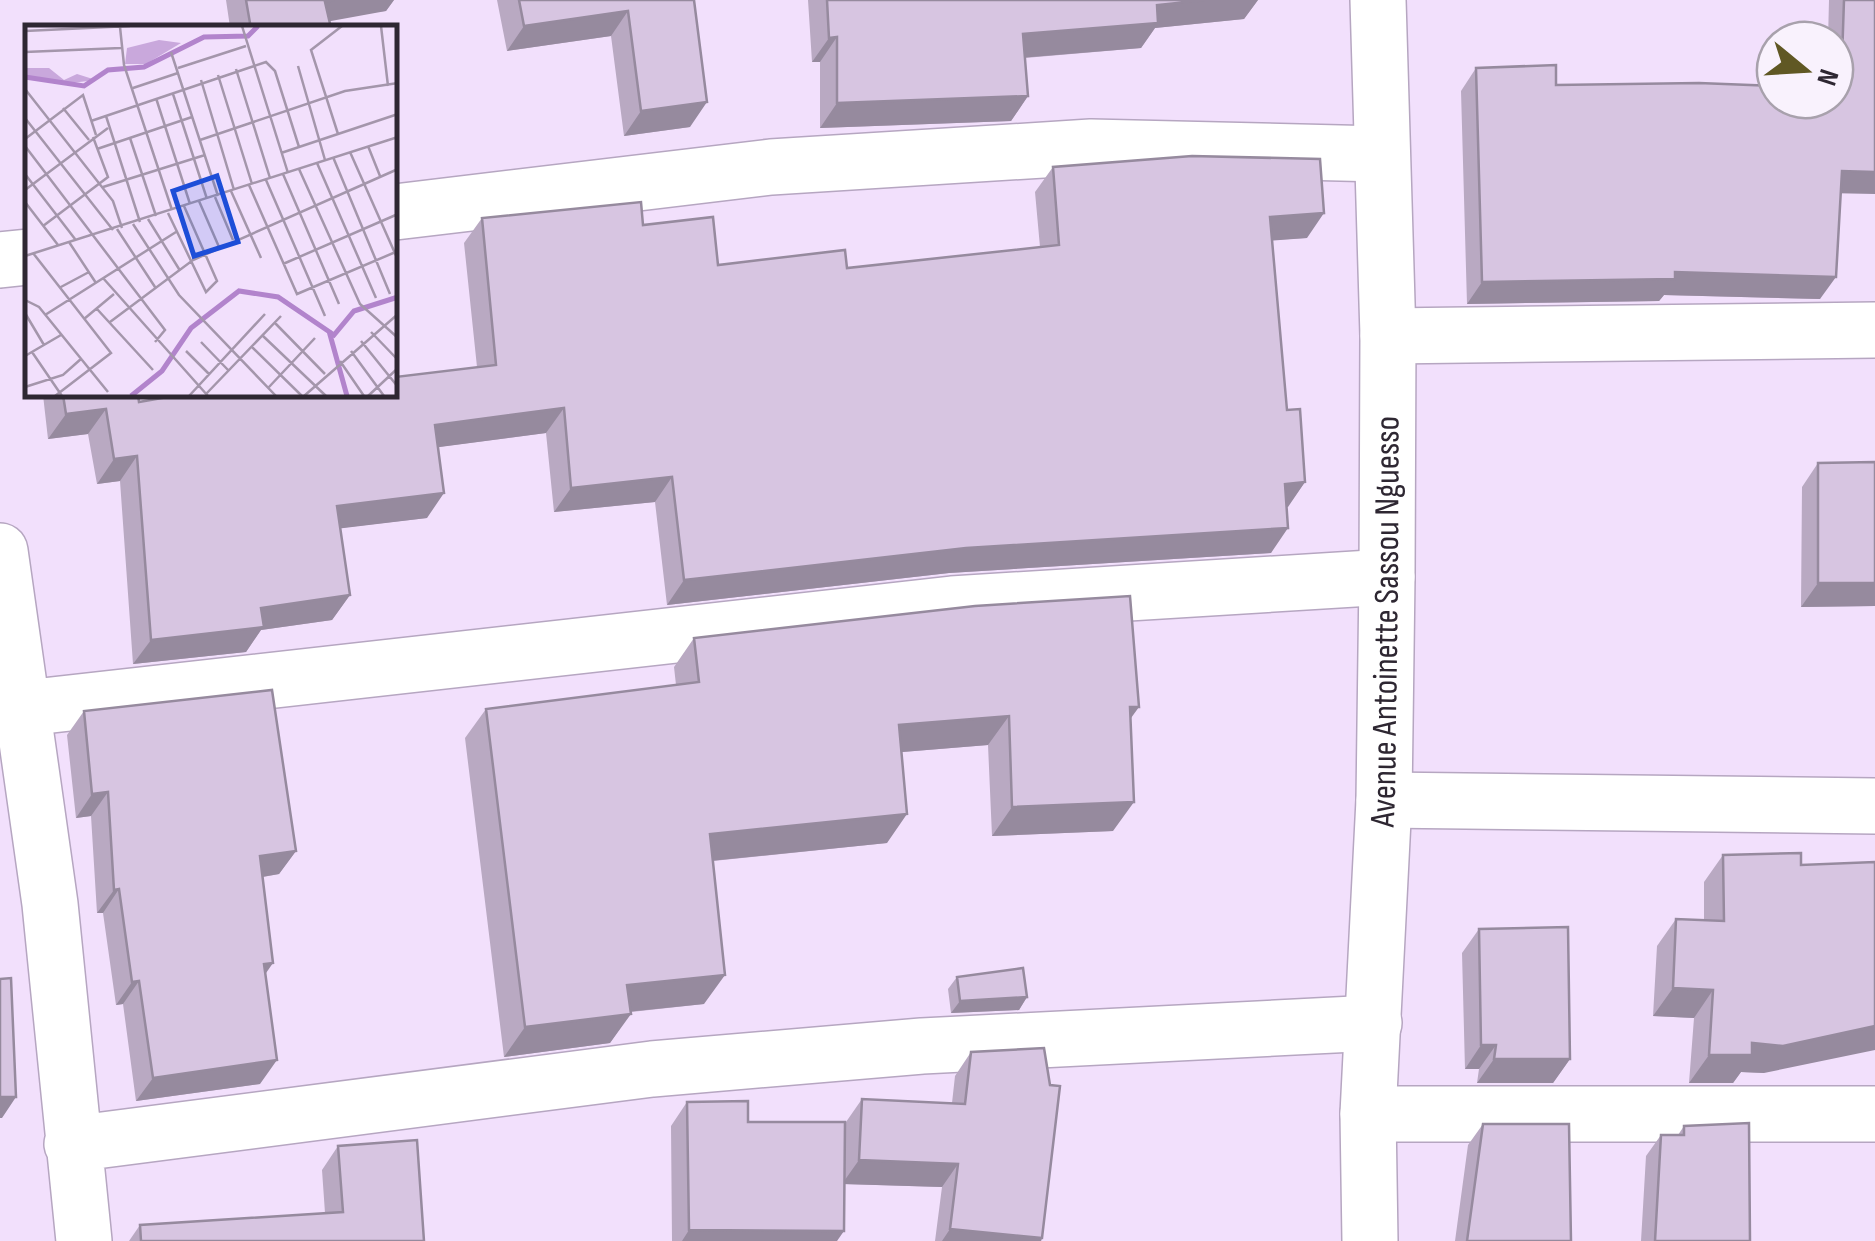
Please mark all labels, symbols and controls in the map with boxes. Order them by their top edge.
north arrow [1755,20,1855,120]
inset map [25,25,398,398]
text: N [1809,65,1845,89]
street label: Avenue Antoinette Sassou Nguesso [1361,416,1409,829]

